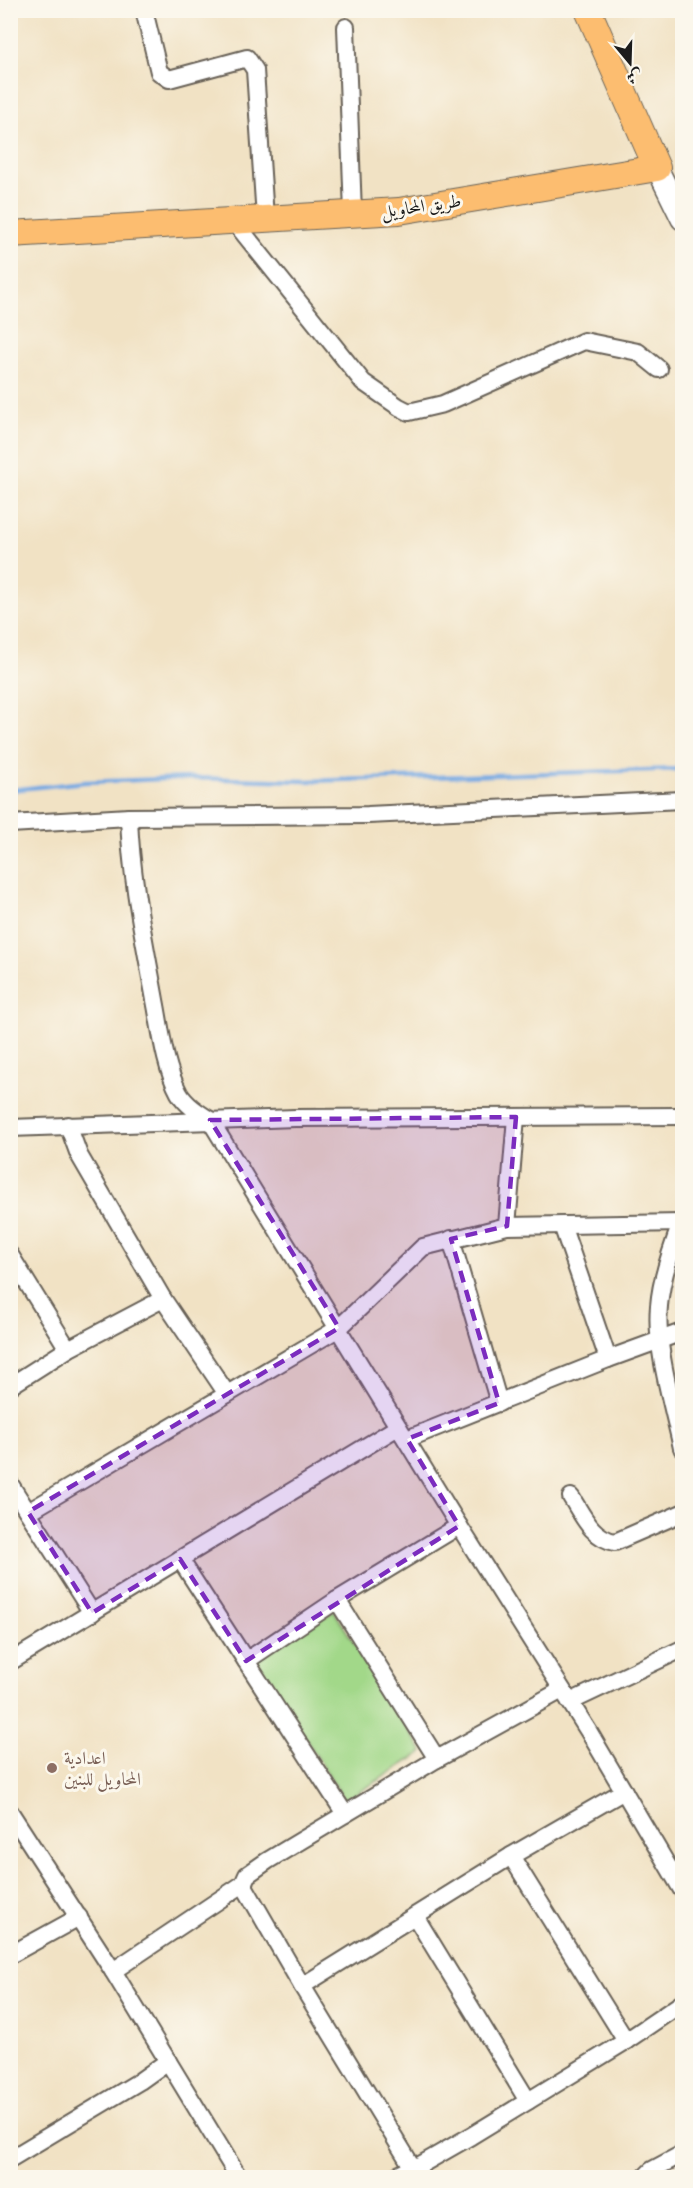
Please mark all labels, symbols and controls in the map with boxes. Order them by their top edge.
north arrow [600,33,660,93]
text: ش [624,65,645,88]
street label: طريق المحاويل [380,190,463,224]
place label: اعدادية المحاويل للبنين [64,1748,141,1792]
marker: اعدادية المحاويل للبنين [45,1761,59,1775]

